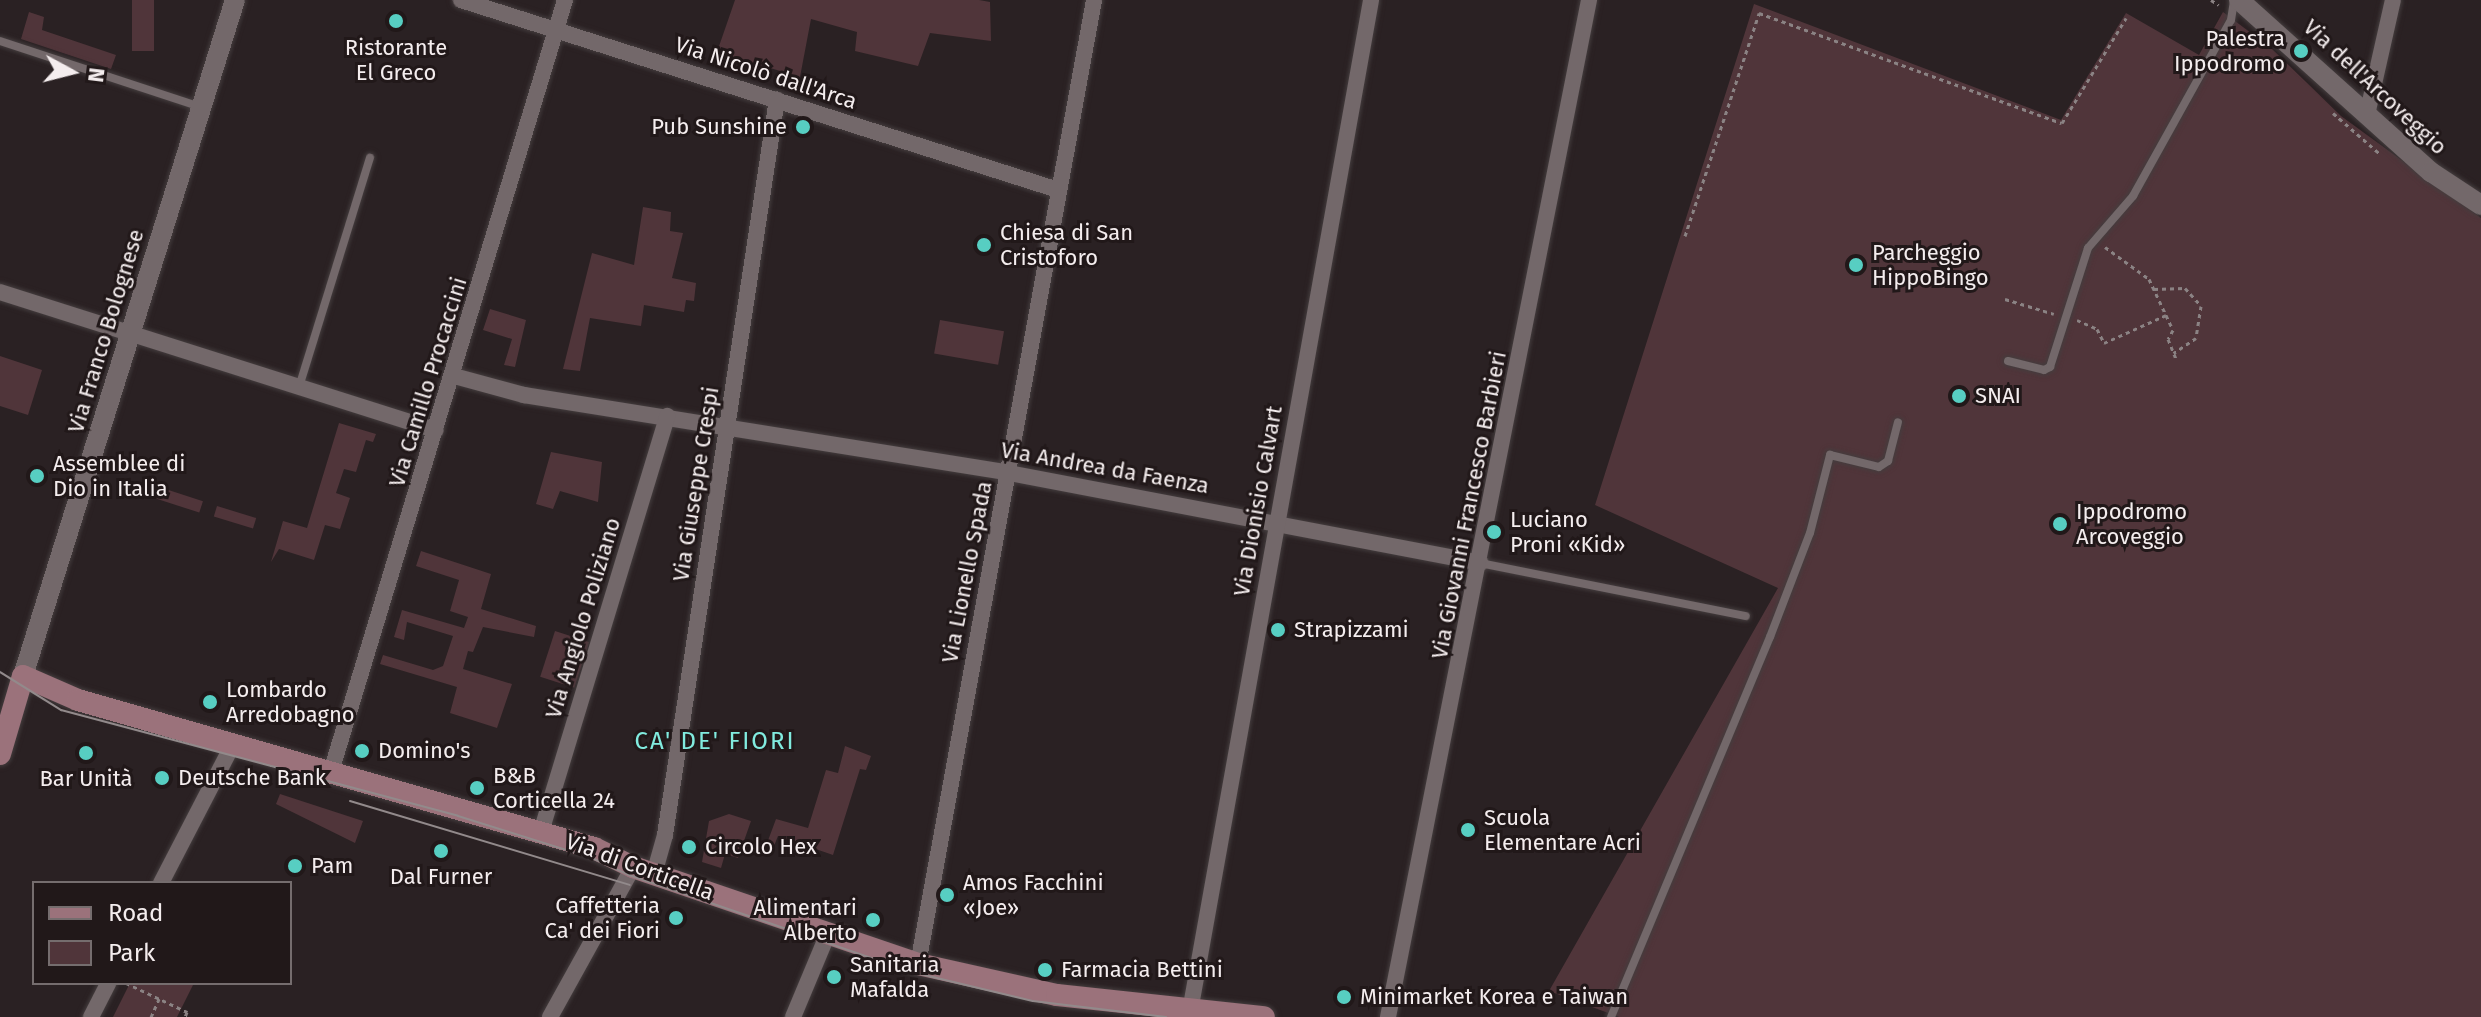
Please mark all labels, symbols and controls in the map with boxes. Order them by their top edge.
marker: Ristorante El Greco [387,12,405,30]
street label: Via dell'Arcoveggio [2298,14,2452,160]
place label: Palestra Ippodromo [2174,25,2285,76]
street label: Via Nicolò dall'Arca [672,31,860,115]
north arrow [32,32,112,112]
place label: Ristorante El Greco [345,34,447,86]
marker: Palestra Ippodromo [2292,42,2310,60]
text: N [82,66,111,84]
place label: Pub Sunshine [651,114,787,140]
marker: Pub Sunshine [794,118,812,136]
place label: Chiesa di San Cristoforo [1000,219,1133,270]
street label: Via Franco Bolognese [62,226,150,436]
marker: Chiesa di San Cristoforo [975,236,993,254]
place label: Parcheggio HippoBingo [1872,239,1989,290]
marker: Parcheggio HippoBingo [1847,256,1865,274]
street label: Via Camillo Procaccini [384,274,472,490]
street label: Via Giovanni Francesco Barbieri [1426,349,1512,661]
place label: SNAI [1975,383,2021,409]
street label: Via Giuseppe Crespi [668,385,724,583]
marker: SNAI [1950,387,1968,405]
street label: Via Dionisio Calvart [1228,404,1288,598]
street label: Via Andrea da Faenza [999,437,1211,499]
place label: Assemblee di Dio in Italia [53,450,185,502]
marker: Assemblee di Dio in Italia [28,467,46,485]
street label: Via Lionello Spada [936,479,998,665]
place label: Ippodromo Arcoveggio [2076,498,2187,550]
place label: Luciano Proni «Kid» [1510,506,1625,558]
street label: Via Angiolo Poliziano [540,515,626,721]
marker: Ippodromo Arcoveggio [2051,515,2069,533]
marker: Luciano Proni «Kid» [1485,523,1503,541]
place label: Strapizzami [1294,617,1409,643]
marker: Strapizzami [1269,621,1287,639]
place label: Lombardo Arredobagno [226,676,355,728]
marker: Lombardo Arredobagno [201,693,219,711]
district label: CA' DE' FIORI [634,728,796,756]
place label: Domino's [378,738,470,764]
marker: Domino's [353,742,371,760]
marker: Bar Unità [77,744,95,762]
place label: B&B Corticella 24 [493,762,615,814]
place label: Deutsche Bank [178,765,326,791]
place label: Bar Unità [39,766,133,792]
marker: Deutsche Bank [153,769,171,787]
marker: B&B Corticella 24 [468,779,486,797]
place label: Scuola Elementare Acri [1484,804,1641,856]
marker: Scuola Elementare Acri [1459,821,1477,839]
street label: Via di Corticella [562,828,718,906]
place label: Circolo Hex [705,834,817,860]
marker: Circolo Hex [680,838,698,856]
marker: Dal Furner [432,842,450,860]
place label: Pam [311,853,353,879]
marker: Pam [286,857,304,875]
place label: Dal Furner [390,864,492,890]
place label: Amos Facchini «Joe» [963,869,1104,920]
legend [32,881,292,985]
marker: Amos Facchini «Joe» [938,886,956,904]
place label: Caffetteria Ca' dei Fiori [545,892,660,944]
place label: Alimentari Alberto [754,894,857,946]
text: Road [108,899,163,927]
marker: Caffetteria Ca' dei Fiori [667,909,685,927]
marker: Alimentari Alberto [864,911,882,929]
text: Park [108,939,155,967]
place label: Sanitaria Mafalda [850,951,939,1002]
place label: Farmacia Bettini [1061,957,1223,983]
marker: Farmacia Bettini [1036,961,1054,979]
marker: Sanitaria Mafalda [825,968,843,986]
place label: Minimarket Korea e Taiwan [1360,984,1628,1010]
marker: Minimarket Korea e Taiwan [1335,988,1353,1006]

